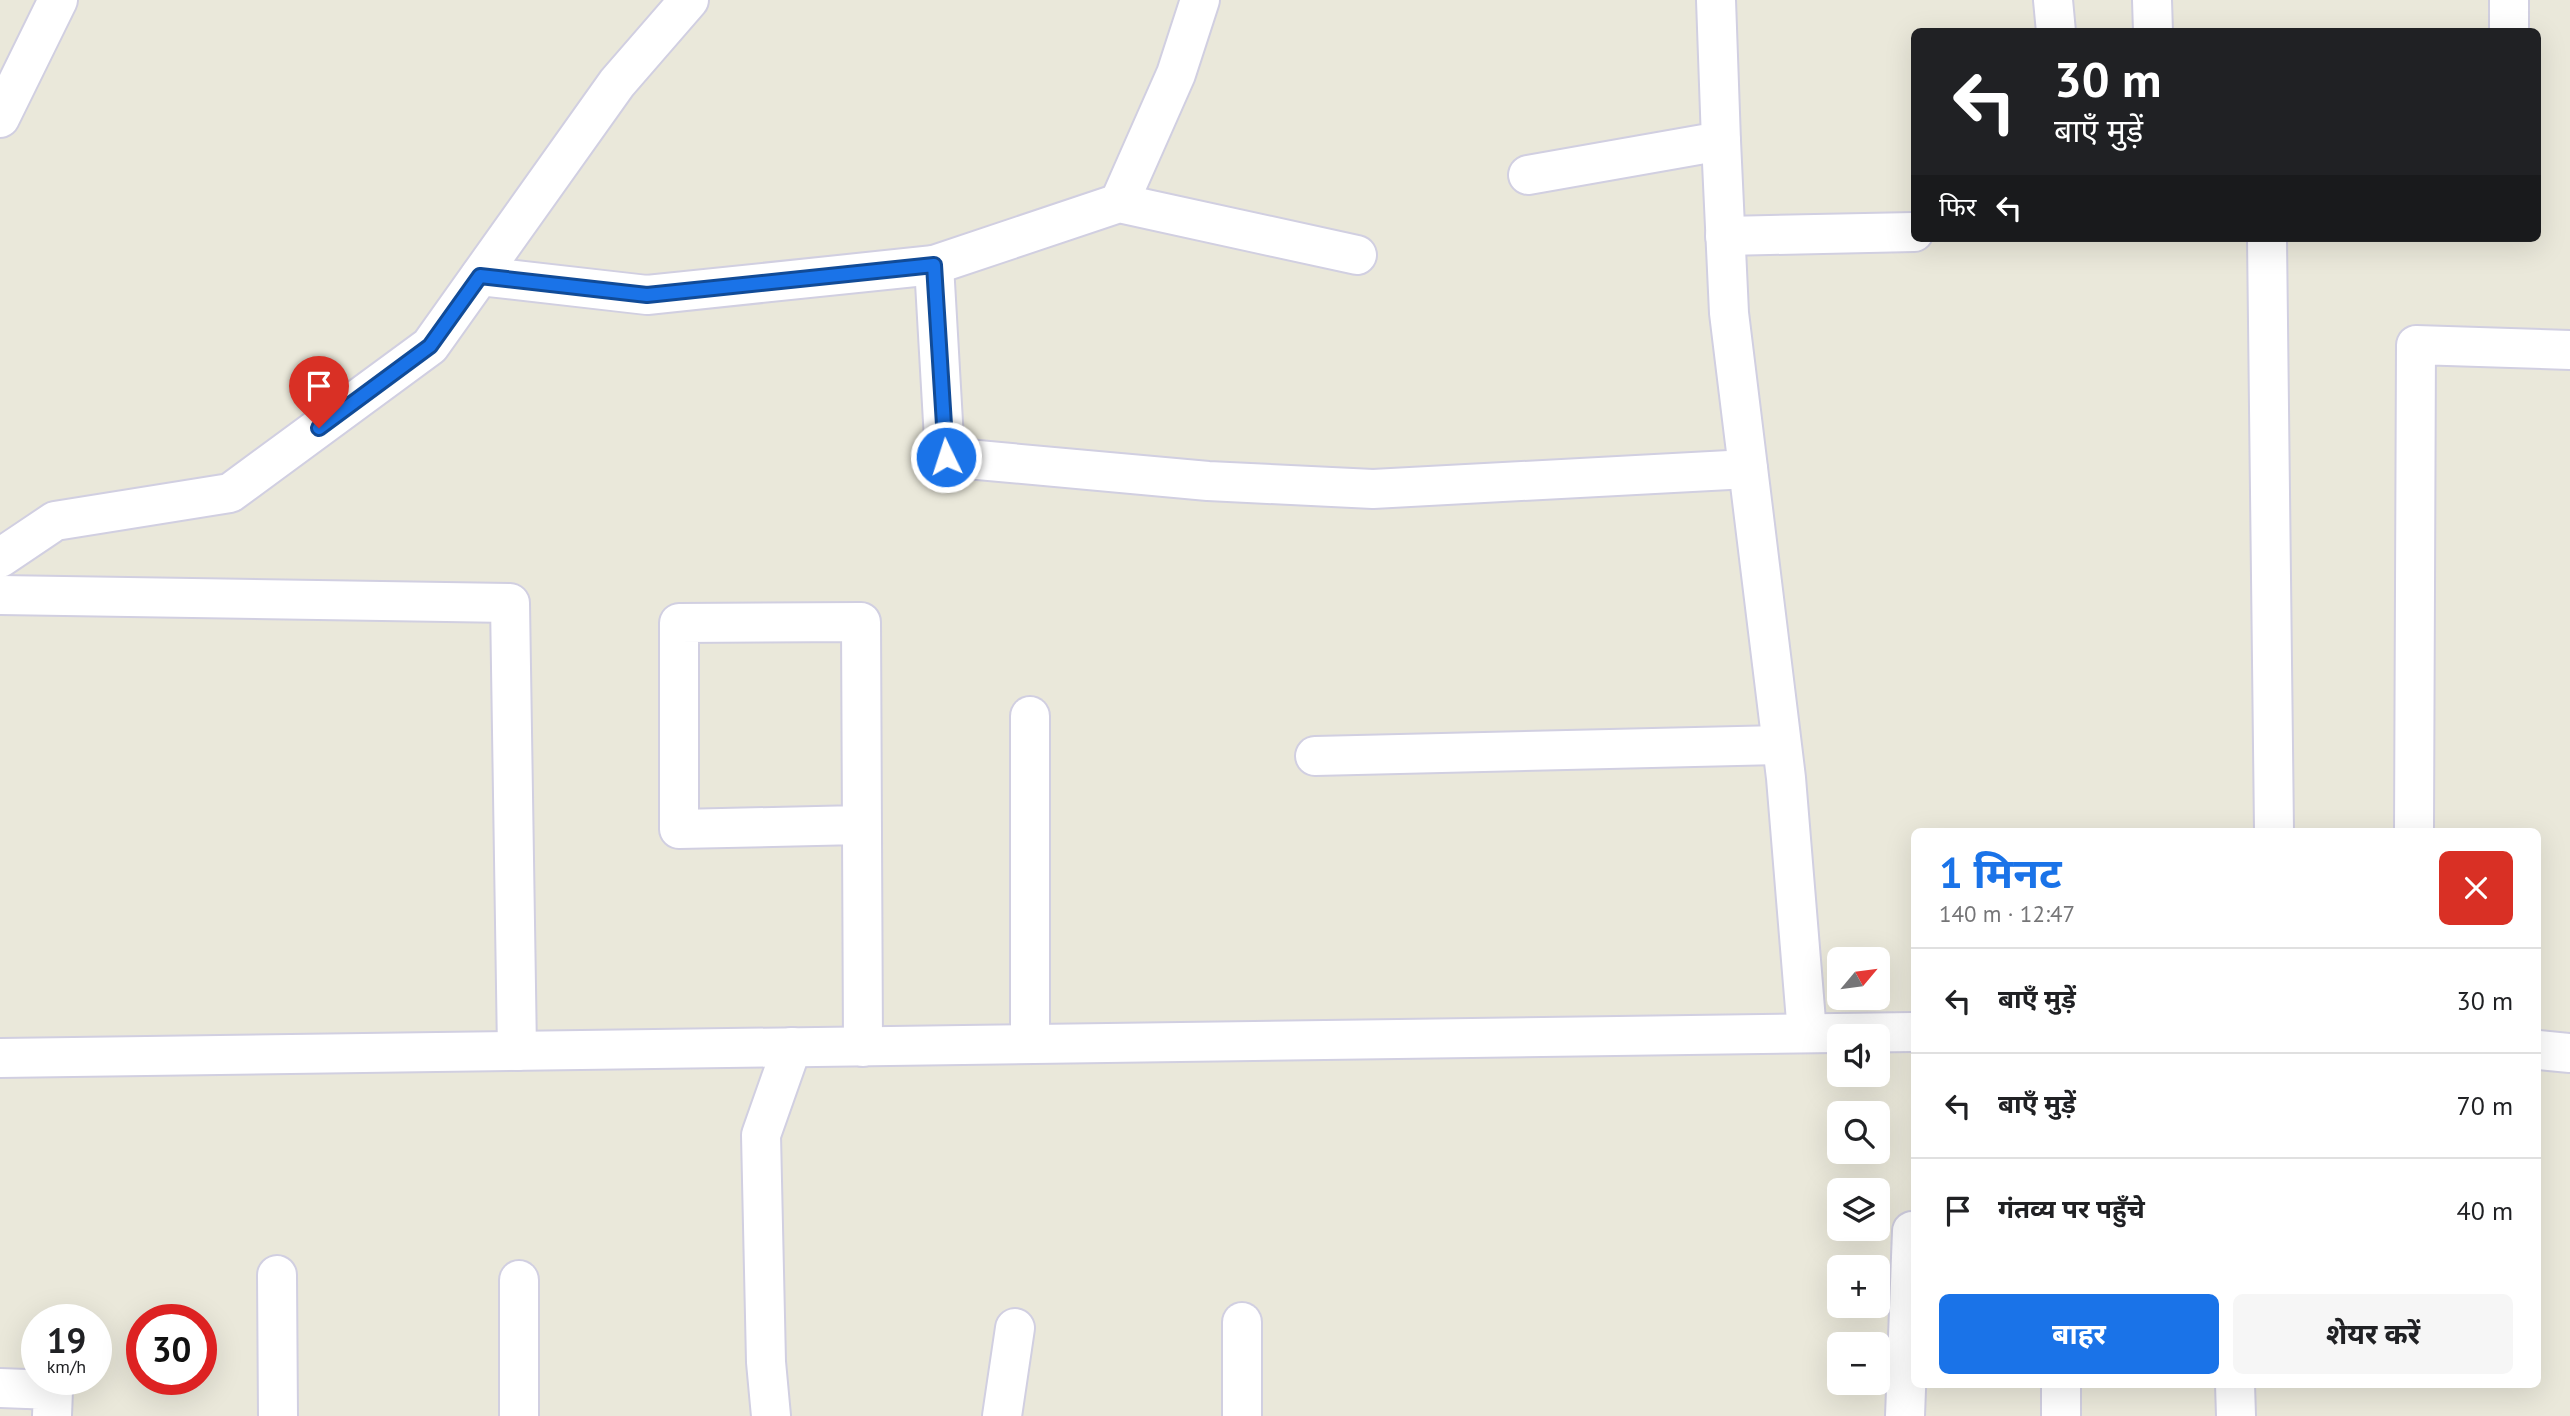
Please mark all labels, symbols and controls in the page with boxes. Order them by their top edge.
text: 30 m [2054,47,2161,111]
icon: left [1939,56,2030,147]
text: बाएँ मुड़ें [2054,109,2143,151]
icon: left [1990,189,2028,227]
text: फिर [1939,190,1976,223]
pin [289,356,349,428]
icon: arrive [300,367,338,405]
position arrow [909,420,983,494]
text: 1 मिनट [1939,845,2062,900]
button: close [2439,851,2513,925]
text: 140 m · 12:47 [1939,899,2075,928]
north arrow [1827,947,1890,1010]
map controls [1827,947,1890,1395]
icon: left [1939,982,1977,1020]
text: बाएँ मुड़ें [1998,982,2076,1015]
text: 30 m [2457,984,2513,1017]
button: sound [1827,1024,1890,1087]
icon: left [1939,1087,1977,1125]
text: बाएँ मुड़ें [1998,1087,2076,1120]
text: 70 m [2457,1089,2513,1122]
button: search [1827,1101,1890,1164]
button: layers [1827,1178,1890,1241]
icon: arrive [1939,1192,1977,1230]
text: गंतव्य पर पहुँचे [1998,1192,2145,1225]
text: 40 m [2457,1194,2513,1227]
button: + [1827,1255,1890,1318]
button: बाहर [1939,1294,2219,1374]
button: शेयर करें [2233,1294,2513,1374]
speed limit sign: 30 [126,1304,217,1395]
text: 19 [47,1317,86,1363]
button: − [1827,1332,1890,1395]
text: km/h [47,1355,86,1378]

